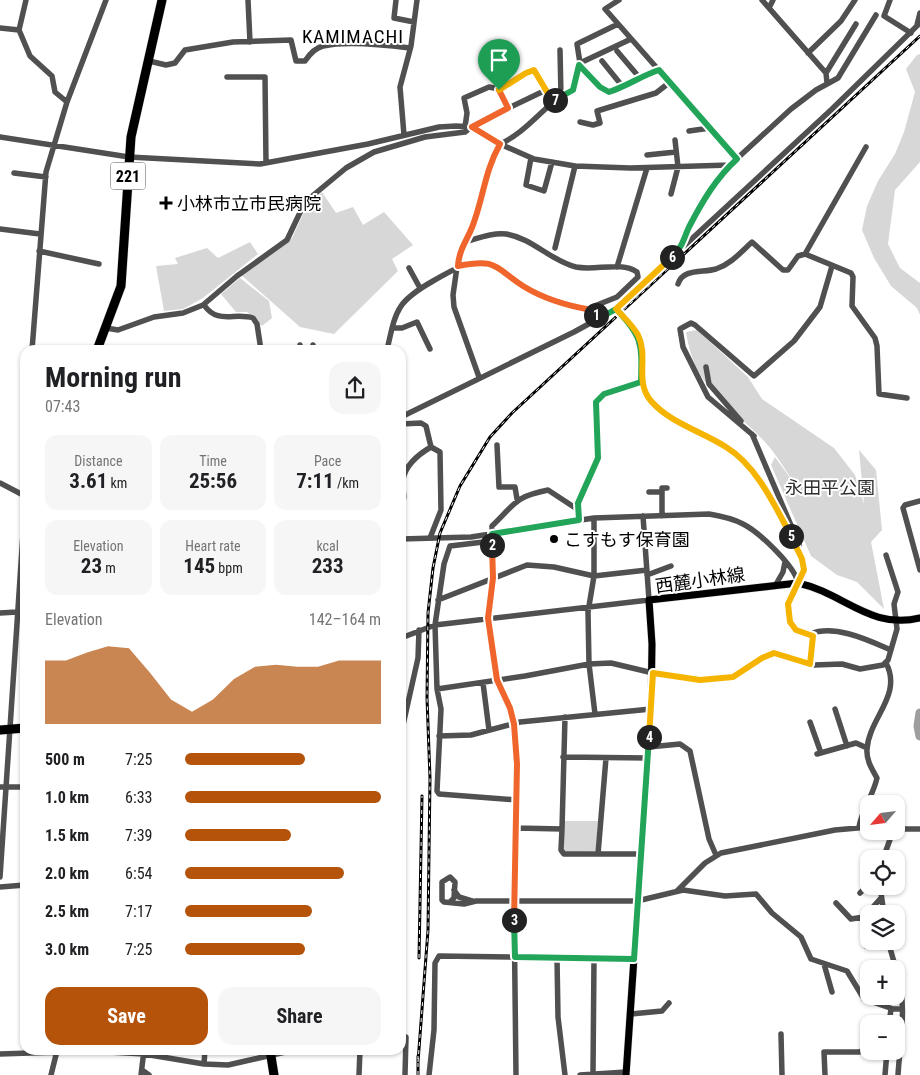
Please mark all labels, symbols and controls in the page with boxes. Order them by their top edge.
district label: KAMIMACHI [302,25,404,48]
pin [478,39,520,90]
icon: arrive [485,46,513,74]
pin: 7 [542,88,568,112]
text: 7 [552,92,559,108]
road number: 221 [110,162,146,190]
place label: 小林市立市民病院 [177,193,321,214]
marker: 小林市立市民病院 [159,196,173,210]
pin: 6 [660,244,684,270]
text: 6 [669,249,676,265]
pin: 1 [584,302,608,328]
text: 1 [593,307,600,323]
text: Morning run [45,361,181,394]
button: share [329,362,381,414]
text: 07:43 [45,397,80,416]
text: Distance [74,453,122,469]
text: Time [199,453,227,469]
text: Pace [314,453,341,469]
text: 3.61 [69,469,107,493]
text: 25:56 [189,469,237,493]
text: 7:11 [296,469,334,493]
text: km [107,475,127,491]
text: /km [334,475,359,491]
park label: 永田平公園 [785,477,875,498]
pin: 5 [778,524,804,548]
text: 5 [788,528,795,544]
place label: こすもす保育園 [564,529,690,550]
pin: 2 [480,532,504,558]
marker: こすもす保育園 [548,533,560,545]
text: 2 [489,537,496,553]
text: Elevation [73,538,124,554]
text: Heart rate [185,538,241,554]
text: kcal [316,538,339,554]
text: 23 [81,554,102,578]
text: 145 [183,554,215,578]
text: 233 [312,554,344,578]
text: m [102,560,116,576]
text: bpm [215,560,243,576]
street label: 西麓小林線 [654,563,746,597]
text: Elevation [45,610,103,629]
text: 142–164 m [309,610,381,629]
pin: 4 [636,724,662,750]
text: 4 [646,729,653,745]
text: 500 m [45,750,85,769]
text: 7:25 [125,750,152,769]
text: 1.0 km [45,788,89,807]
text: 6:33 [125,788,152,807]
north arrow [860,795,905,840]
map controls [860,795,905,1060]
text: 1.5 km [45,826,89,845]
text: 7:39 [125,826,152,845]
button: locate [860,850,905,895]
text: 2.0 km [45,864,89,883]
text: 6:54 [125,864,152,883]
text: 2.5 km [45,902,89,921]
text: 7:17 [125,902,152,921]
button: layers [860,905,905,950]
pin: 3 [502,908,526,932]
text: 3 [511,912,518,928]
text: 3.0 km [45,940,89,959]
text: 7:25 [125,940,152,959]
button: + [860,960,905,1005]
button: Save [45,987,208,1045]
button: Share [218,987,381,1045]
button: − [860,1015,905,1060]

